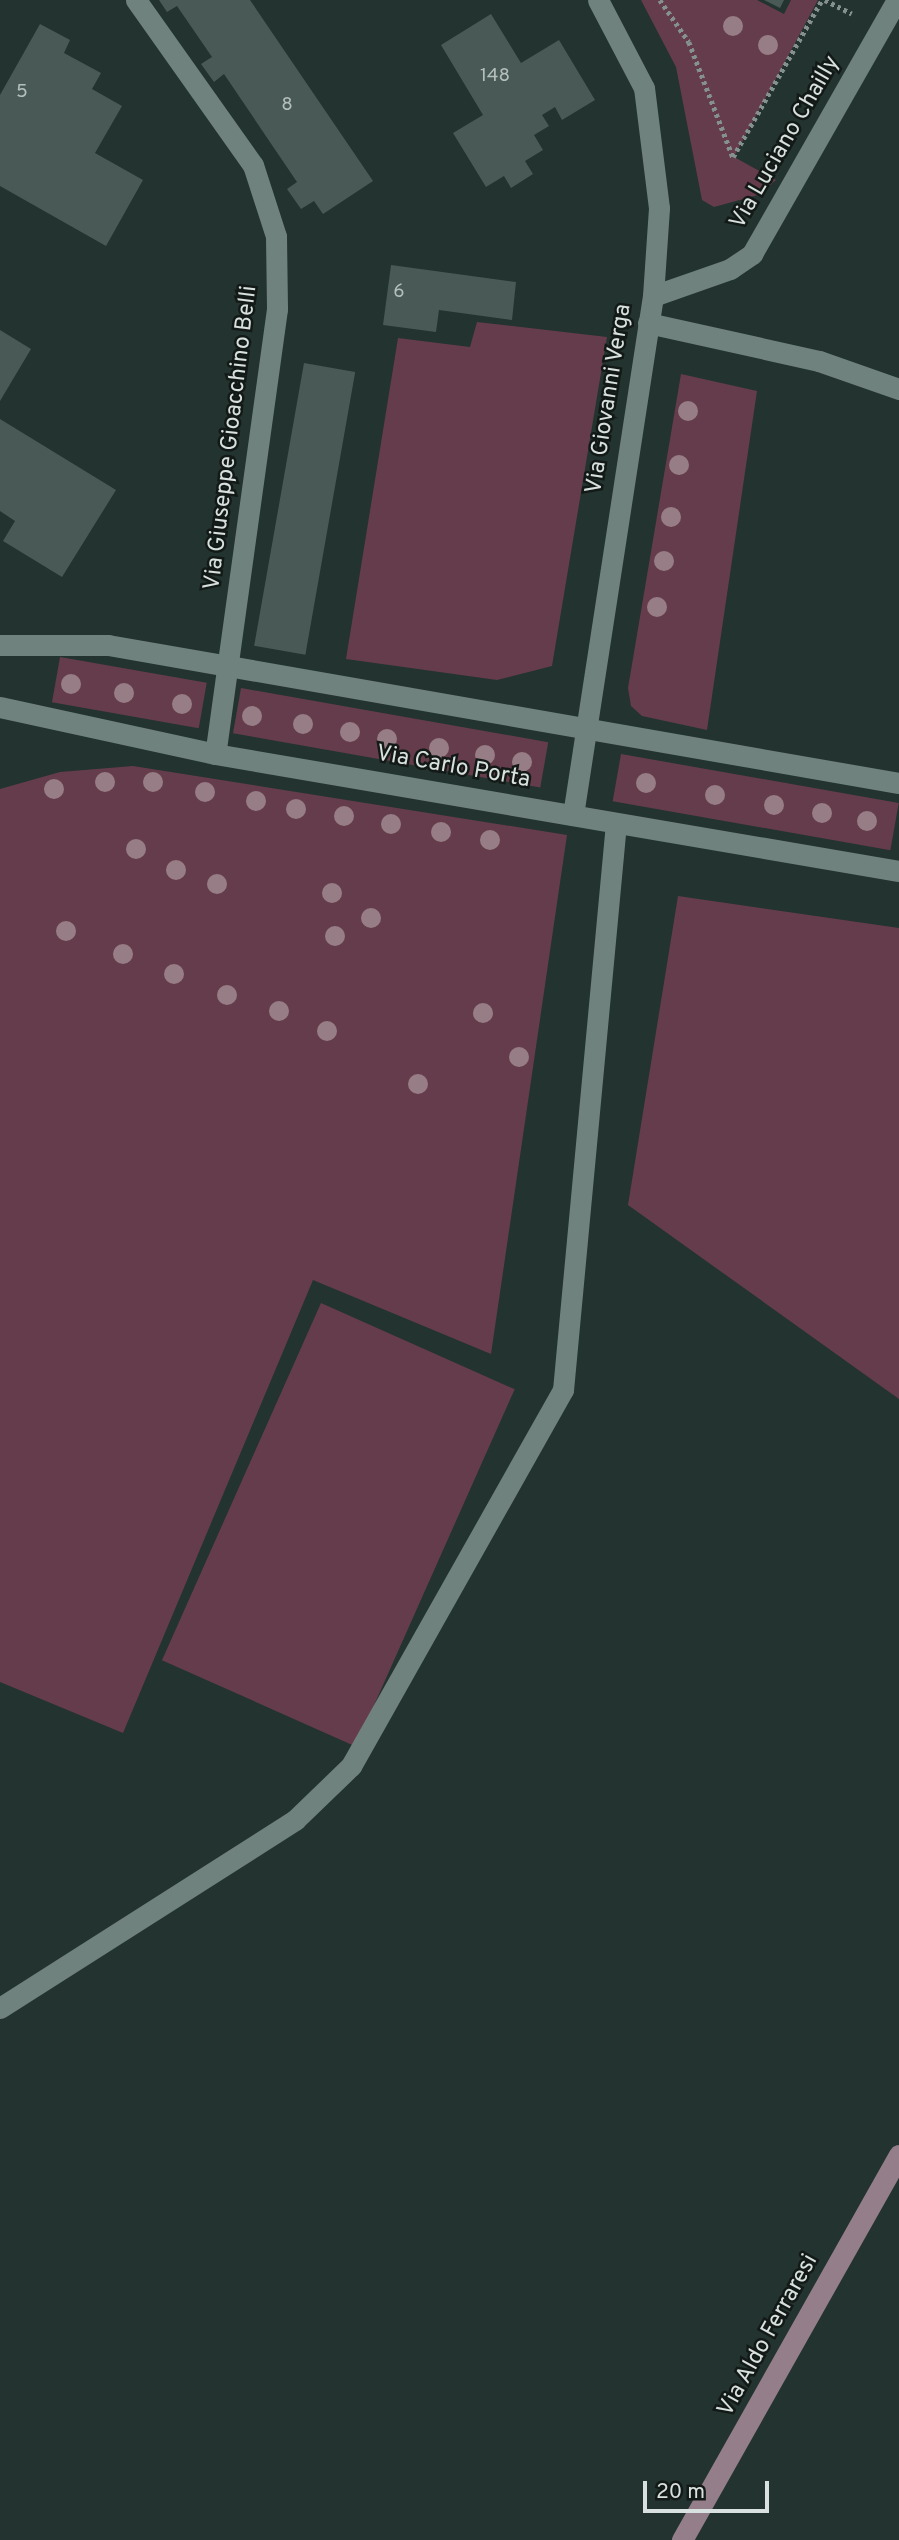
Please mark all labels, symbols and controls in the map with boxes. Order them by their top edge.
street label: Via Luciano Chailly [725,51,847,235]
house number: 148 [480,66,510,88]
house number: 5 [16,82,28,104]
house number: 8 [281,95,293,117]
house number: 6 [393,282,405,304]
street label: Via Giuseppe Gioacchino Belli [200,284,264,592]
street label: Via Giovanni Verga [581,302,639,496]
street label: Via Carlo Porta [374,741,532,795]
street label: Via Aldo Ferraresi [713,2250,825,2422]
scale bar [647,2466,773,2510]
text: 20 m [656,2479,705,2506]

